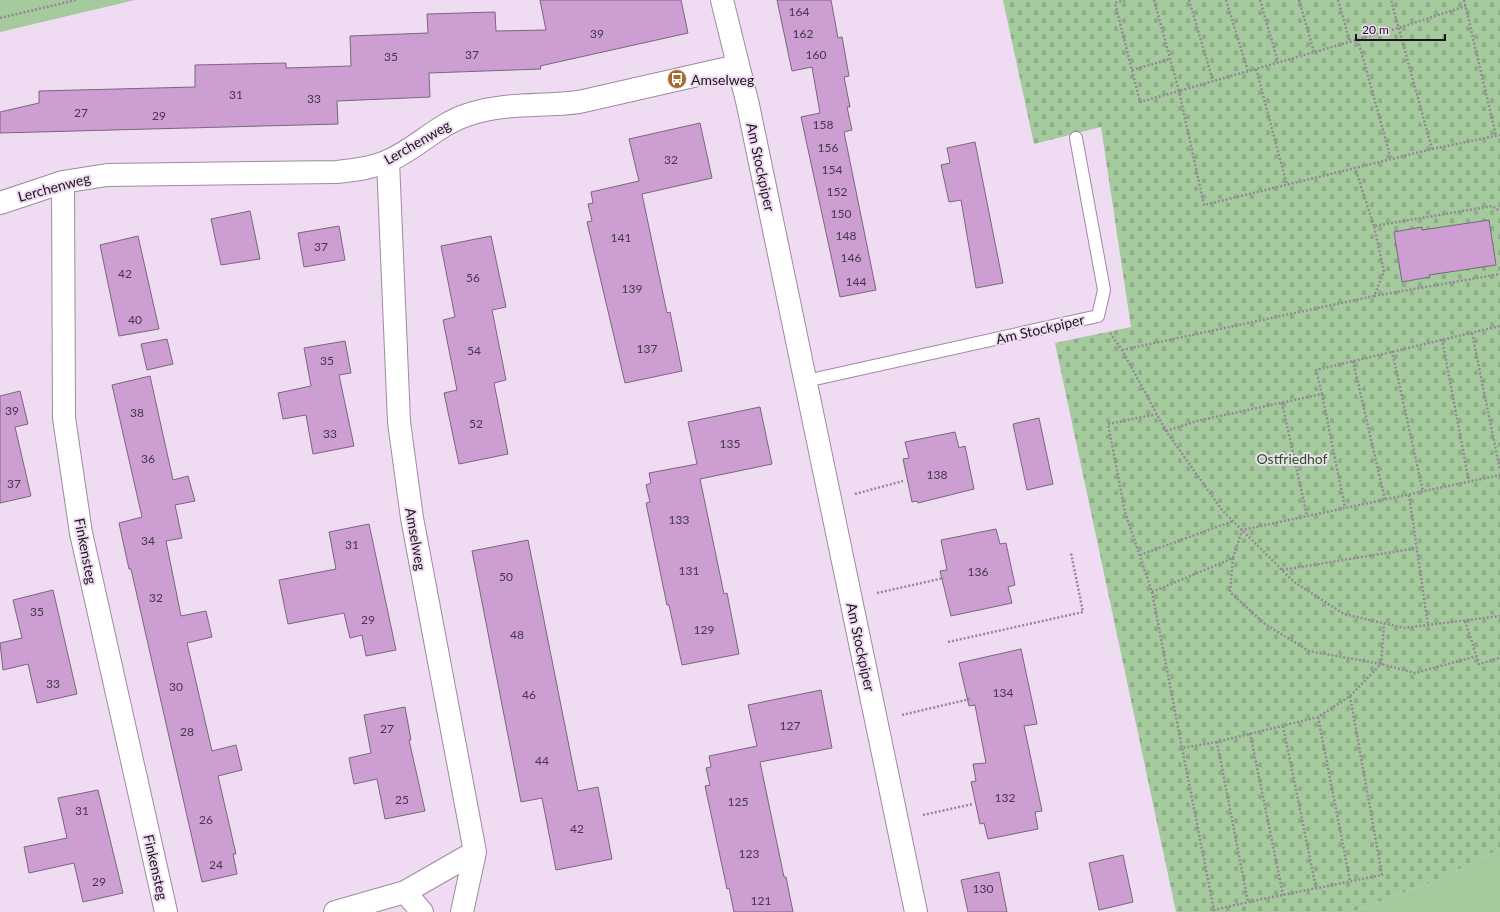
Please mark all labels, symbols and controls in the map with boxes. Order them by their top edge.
house number: 164 [789,4,809,19]
scale bar [1356,16,1445,42]
text: 20 m [1362,22,1389,37]
house number: 39 [590,26,604,41]
house number: 162 [793,26,813,41]
house number: 37 [465,47,479,62]
house number: 160 [806,47,826,62]
house number: 35 [384,49,398,64]
bus stop icon: Amselweg [666,68,688,90]
place label: Amselweg [691,71,754,88]
house number: 31 [229,87,243,102]
house number: 33 [307,91,321,106]
house number: 27 [74,105,88,120]
house number: 29 [152,108,166,123]
street label: Lerchenweg [381,116,453,168]
house number: 158 [813,117,833,132]
street label: Am Stockpiper [743,121,779,213]
house number: 156 [818,140,838,155]
house number: 32 [664,152,678,167]
house number: 154 [822,162,842,177]
street label: Lerchenweg [16,169,92,205]
house number: 152 [827,184,847,199]
house number: 150 [831,206,851,221]
house number: 148 [836,228,856,243]
house number: 141 [611,230,631,245]
house number: 37 [314,239,328,254]
house number: 146 [841,250,861,265]
house number: 42 [118,266,132,281]
house number: 56 [466,270,480,285]
house number: 144 [846,274,866,289]
house number: 139 [622,281,642,296]
street label: Am Stockpiper [994,311,1086,347]
house number: 40 [128,312,142,327]
house number: 137 [637,341,657,356]
house number: 54 [467,343,481,358]
house number: 35 [320,353,334,368]
house number: 39 [5,403,19,418]
house number: 38 [130,405,144,420]
house number: 52 [469,416,483,431]
house number: 33 [323,426,337,441]
house number: 135 [720,436,740,451]
park label: Ostfriedhof [1257,450,1328,467]
house number: 36 [141,451,155,466]
house number: 138 [927,467,947,482]
house number: 37 [7,476,21,491]
street label: Amselweg [402,506,430,572]
house number: 133 [669,512,689,527]
street label: Finkensteg [71,517,101,585]
house number: 34 [141,533,155,548]
house number: 31 [345,537,359,552]
house number: 131 [679,563,699,578]
house number: 136 [968,564,988,579]
house number: 50 [499,569,513,584]
house number: 32 [149,590,163,605]
street label: Am Stockpiper [843,601,879,693]
house number: 35 [30,604,44,619]
house number: 29 [361,612,375,627]
house number: 129 [694,622,714,637]
house number: 48 [510,627,524,642]
house number: 33 [46,676,60,691]
house number: 30 [169,679,183,694]
house number: 134 [993,685,1013,700]
house number: 46 [522,687,536,702]
house number: 127 [780,718,800,733]
house number: 27 [380,721,394,736]
house number: 28 [180,724,194,739]
house number: 44 [535,753,549,768]
house number: 132 [995,790,1015,805]
house number: 25 [395,792,409,807]
house number: 125 [728,794,748,809]
house number: 31 [75,803,89,818]
house number: 26 [199,812,213,827]
house number: 42 [570,821,584,836]
street label: Finkensteg [140,833,172,901]
house number: 123 [739,846,759,861]
house number: 24 [209,857,223,872]
house number: 29 [92,874,106,889]
house number: 130 [973,881,993,896]
house number: 121 [751,893,771,908]

